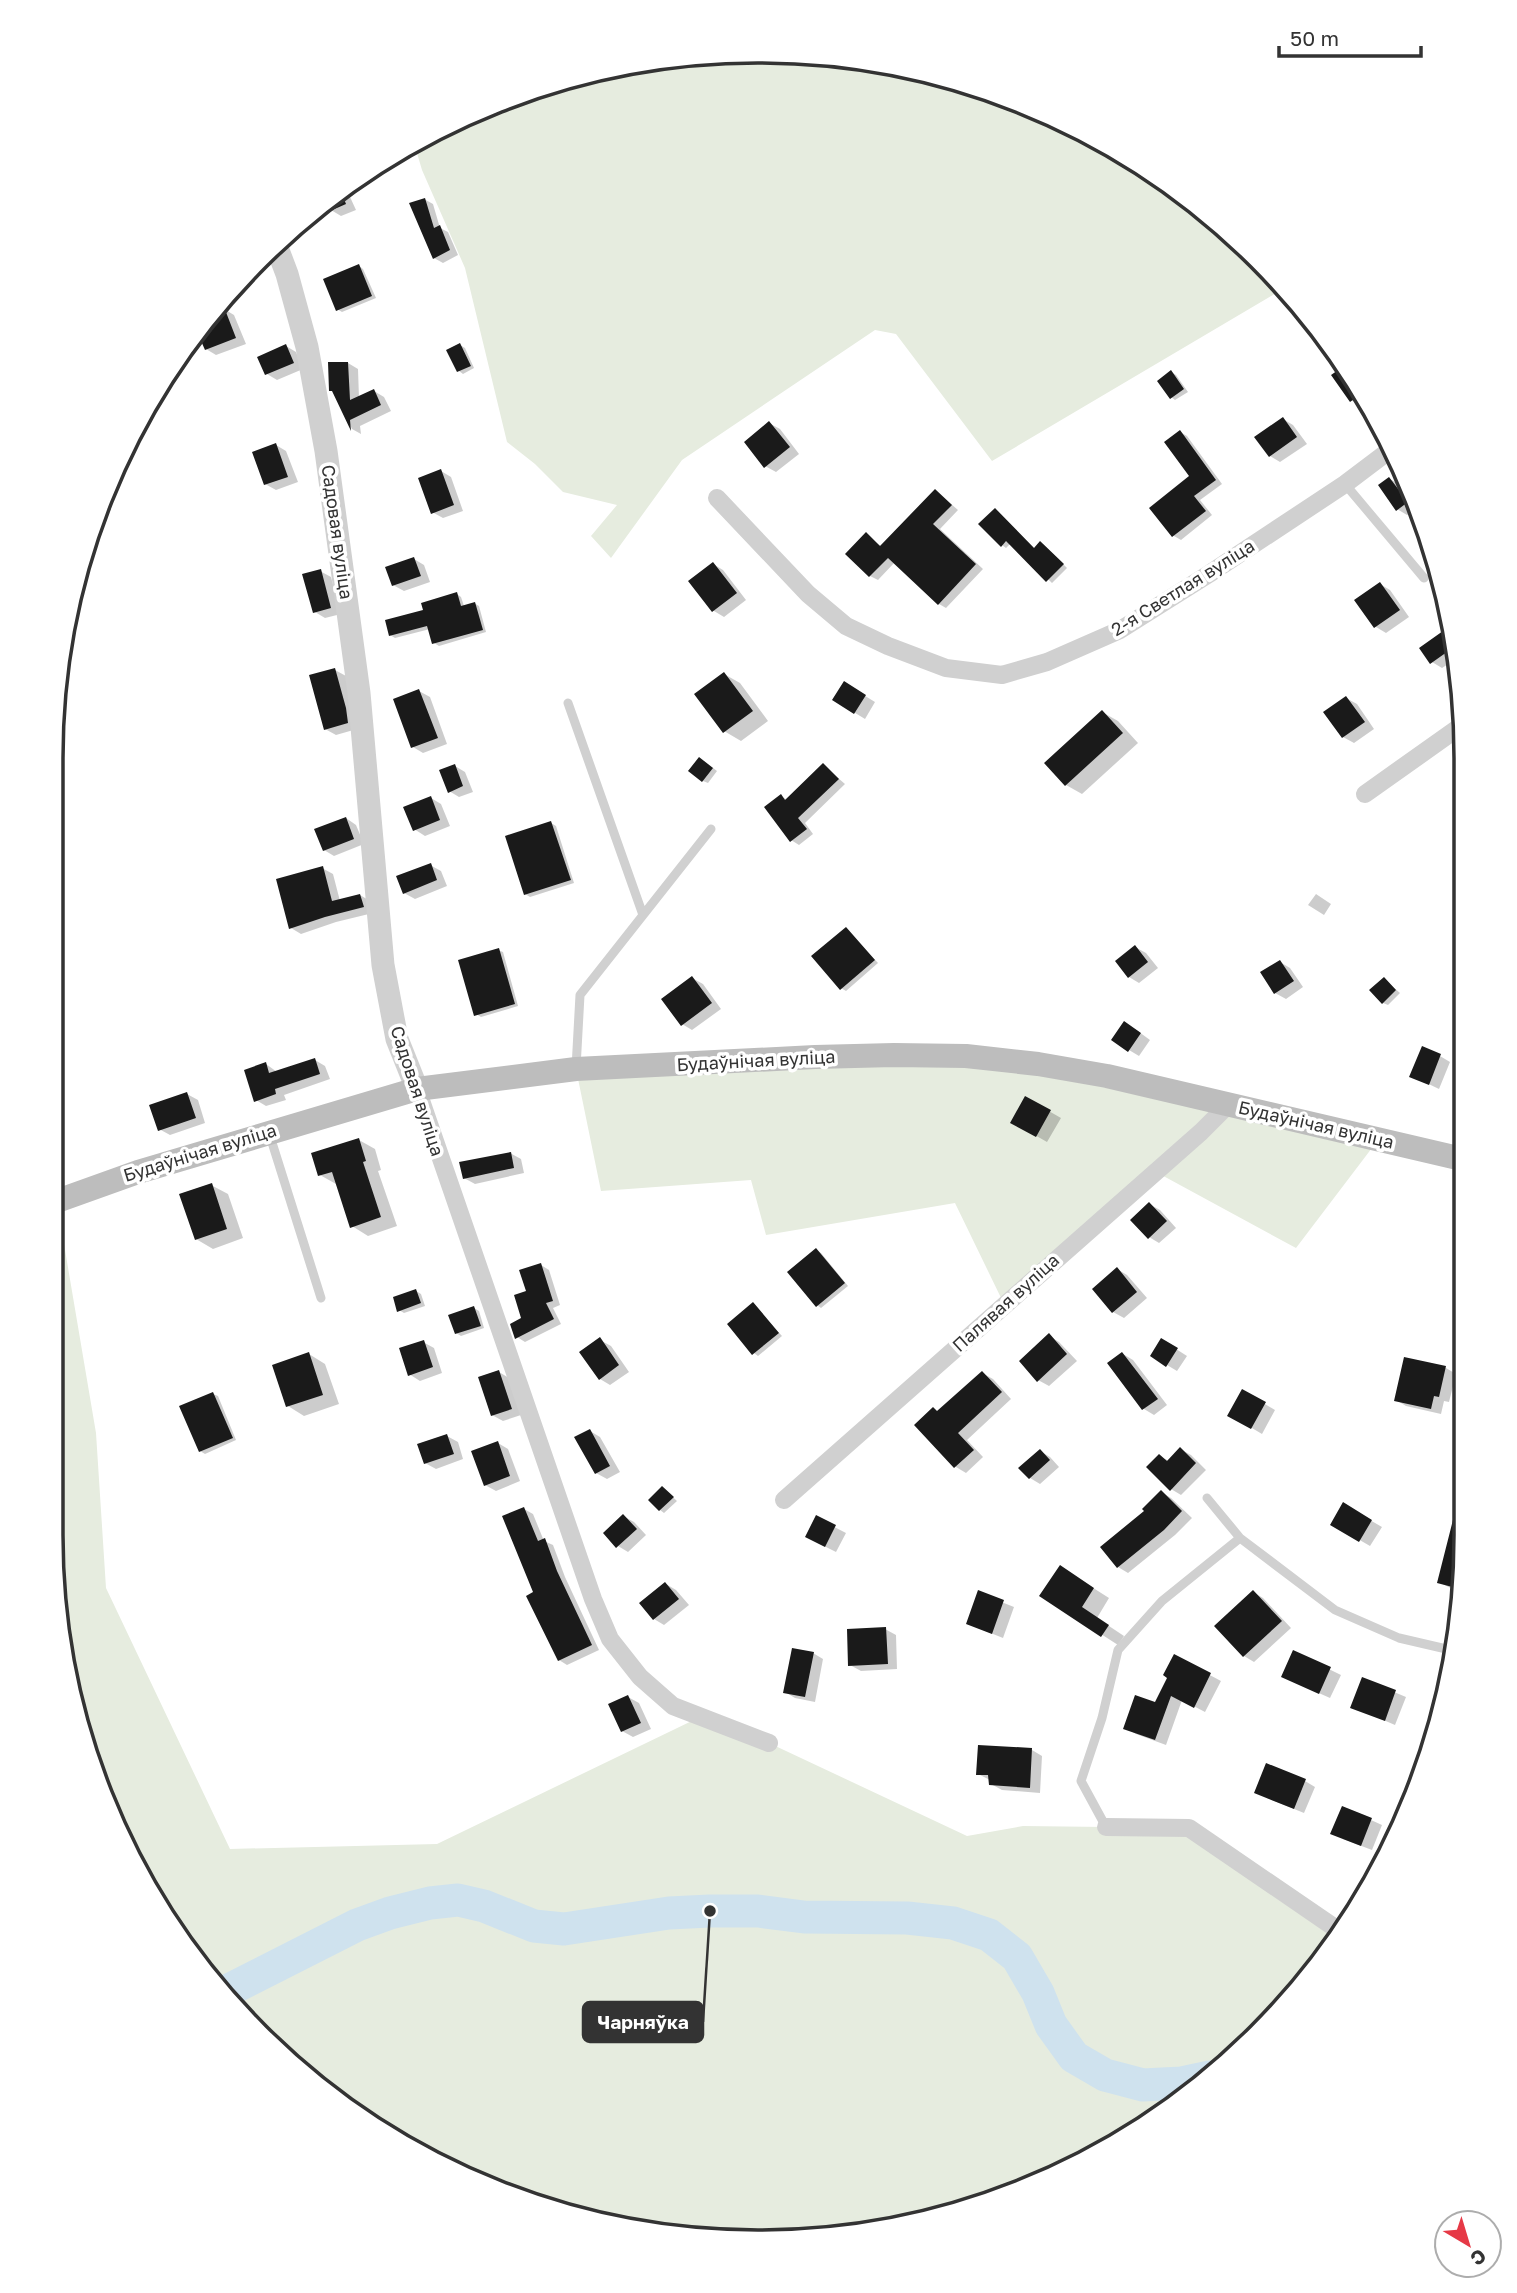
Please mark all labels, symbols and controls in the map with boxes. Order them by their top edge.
scale bar [1279,14,1421,58]
text: 50 m [1290,25,1339,51]
street label: Садовая вуліца [318,463,358,601]
street label: 2-я Светлая вуліца [1107,534,1258,640]
street label: Садовая вуліца [387,1023,449,1159]
street label: Будаўнічая вуліца [676,1045,836,1075]
street label: Будаўнічая вуліца [1236,1095,1396,1153]
street label: Будаўнічая вуліца [120,1118,279,1186]
street label: Палявая вуліца [947,1249,1063,1356]
callout: Чарняўка [583,2002,703,2042]
text: Чарняўка [597,2010,689,2033]
north arrow [1433,2209,1503,2279]
text: С [1466,2245,1491,2271]

